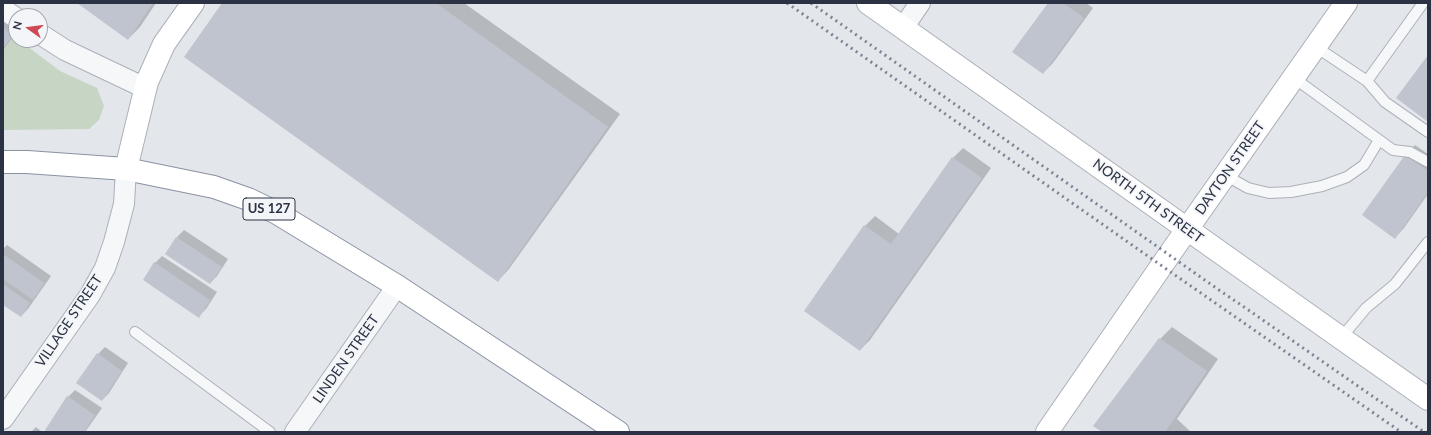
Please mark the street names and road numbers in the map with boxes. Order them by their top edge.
street label: DAYTON STREET [1192,118,1268,218]
street label: NORTH 5TH STREET [1089,155,1207,247]
road number: US 127 [243,198,295,220]
street label: VILLAGE STREET [32,272,106,370]
street label: LINDEN STREET [309,312,383,406]

